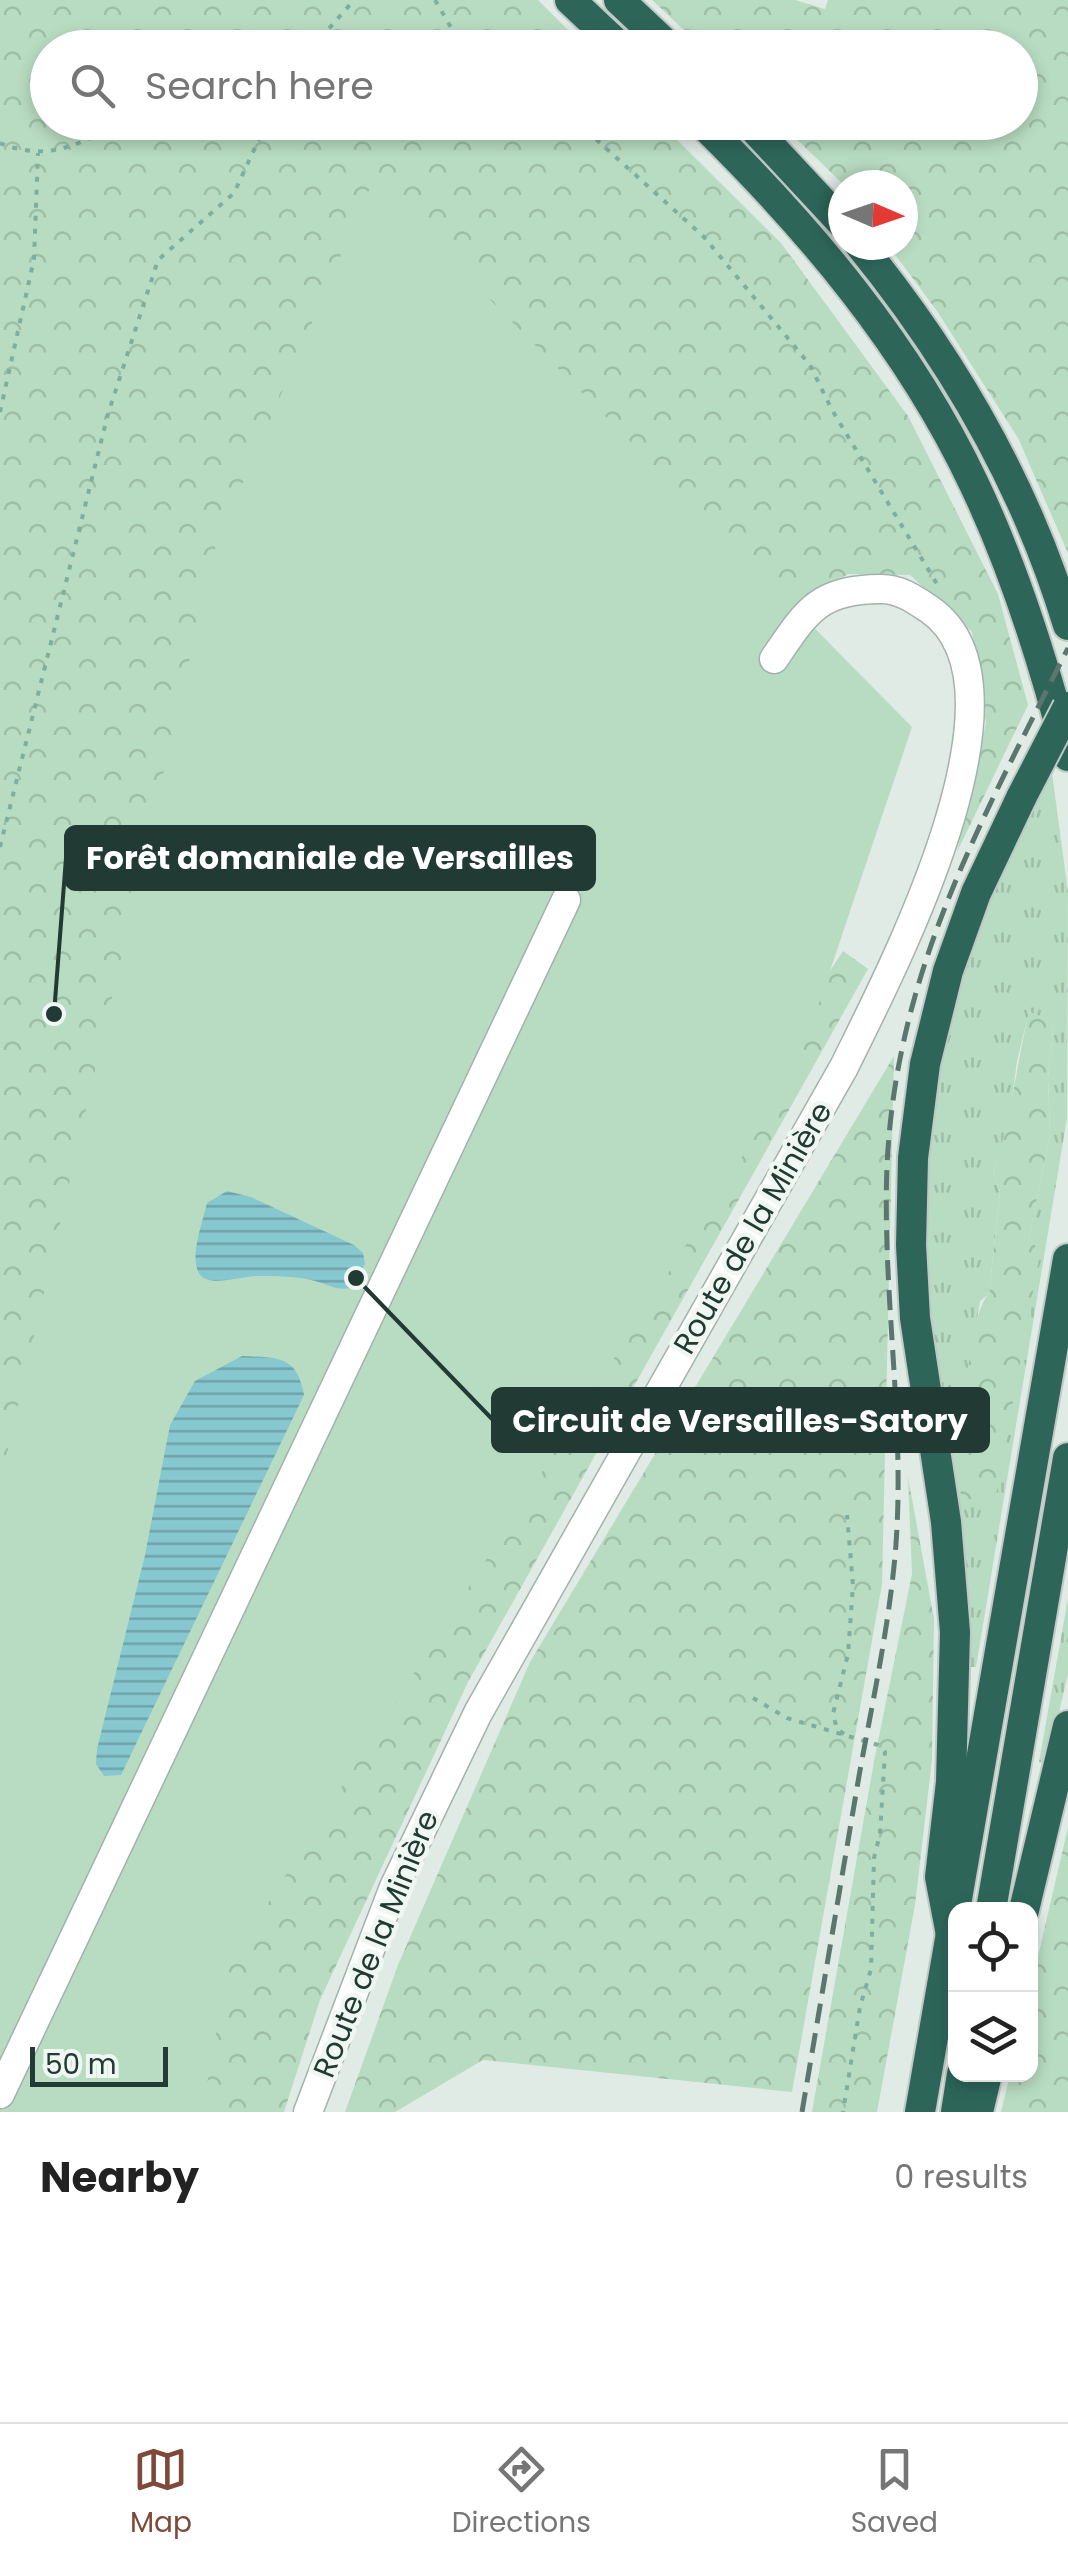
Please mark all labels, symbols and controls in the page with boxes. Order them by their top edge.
search box [30,30,1038,140]
icon: search [65,58,120,113]
text: Search here [145,59,374,112]
north arrow [828,170,918,260]
callout: Forêt domaniale de Versailles [66,827,594,889]
text: Forêt domaniale de Versailles [86,835,574,880]
street label: Route de la Minière [663,1094,842,1362]
callout: Circuit de Versailles-Satory [493,1389,988,1451]
text: Circuit de Versailles-Satory [512,1398,968,1443]
street label: Route de la Minière [302,1804,449,2084]
map controls [948,1902,1038,2082]
button: locate [948,1902,1038,1992]
button: layers [948,1992,1038,2082]
scale bar [30,2042,168,2086]
text: 50 m [45,2045,116,2084]
text: Nearby [40,2148,199,2207]
text: 0 results [894,2154,1028,2199]
tab: Map [130,2442,192,2544]
tab: Directions [452,2442,591,2544]
tab: Saved [851,2442,938,2544]

